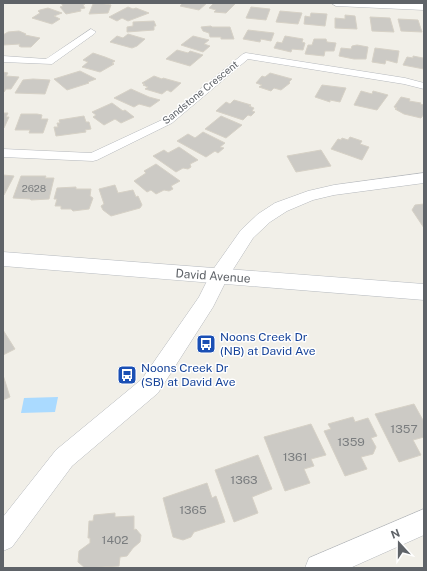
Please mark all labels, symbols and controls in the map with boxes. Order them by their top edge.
street label: Sandstone Crescent [160,58,240,126]
house number: 2628 [22,182,46,194]
street label: David Avenue [175,266,251,286]
place label: Noons Creek Dr (NB) at David Ave [220,330,316,358]
bus stop icon: Noons Creek Dr (NB) at David Ave [195,333,217,355]
place label: Noons Creek Dr (SB) at David Ave [141,361,236,389]
bus stop icon: Noons Creek Dr (SB) at David Ave [116,364,138,386]
house number: 1357 [390,422,418,436]
house number: 1359 [337,435,365,449]
house number: 1361 [283,450,307,464]
house number: 1363 [230,473,258,487]
house number: 1365 [179,503,207,517]
north arrow [379,523,419,563]
text: N [389,527,402,541]
house number: 1402 [102,533,128,547]

